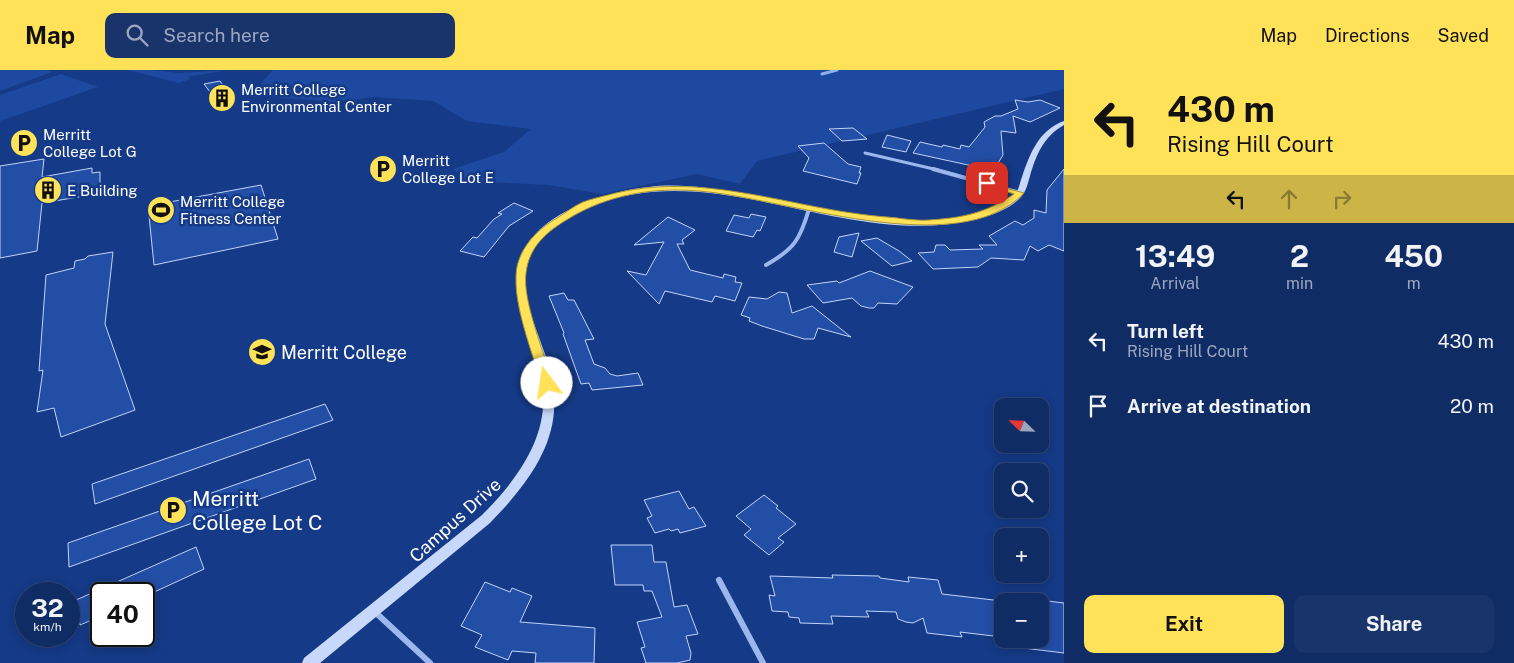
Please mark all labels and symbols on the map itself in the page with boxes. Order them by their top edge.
place label: Merritt College Environmental Center [241,81,392,115]
building icon: Merritt College Environmental Center [207,83,237,113]
place label: Merritt College Lot G [43,126,137,160]
parking icon: Merritt College Lot G [9,128,39,158]
place label: Merritt College Lot E [402,152,494,186]
parking icon: Merritt College Lot E [368,154,398,184]
pin [966,162,1008,204]
building icon: E Building [33,175,63,205]
place label: E Building [67,182,138,199]
place label: Merritt College Fitness Center [180,193,285,227]
sports icon: Merritt College Fitness Center [146,195,176,225]
school or university icon: Merritt College [247,337,277,367]
place label: Merritt College [281,342,407,363]
position arrow [520,356,572,408]
north arrow [994,398,1049,452]
street label: Campus Drive [405,474,505,566]
place label: Merritt College Lot C [192,486,322,535]
parking icon: Merritt College Lot C [158,495,188,525]
speed limit sign: 40 [90,582,155,647]

